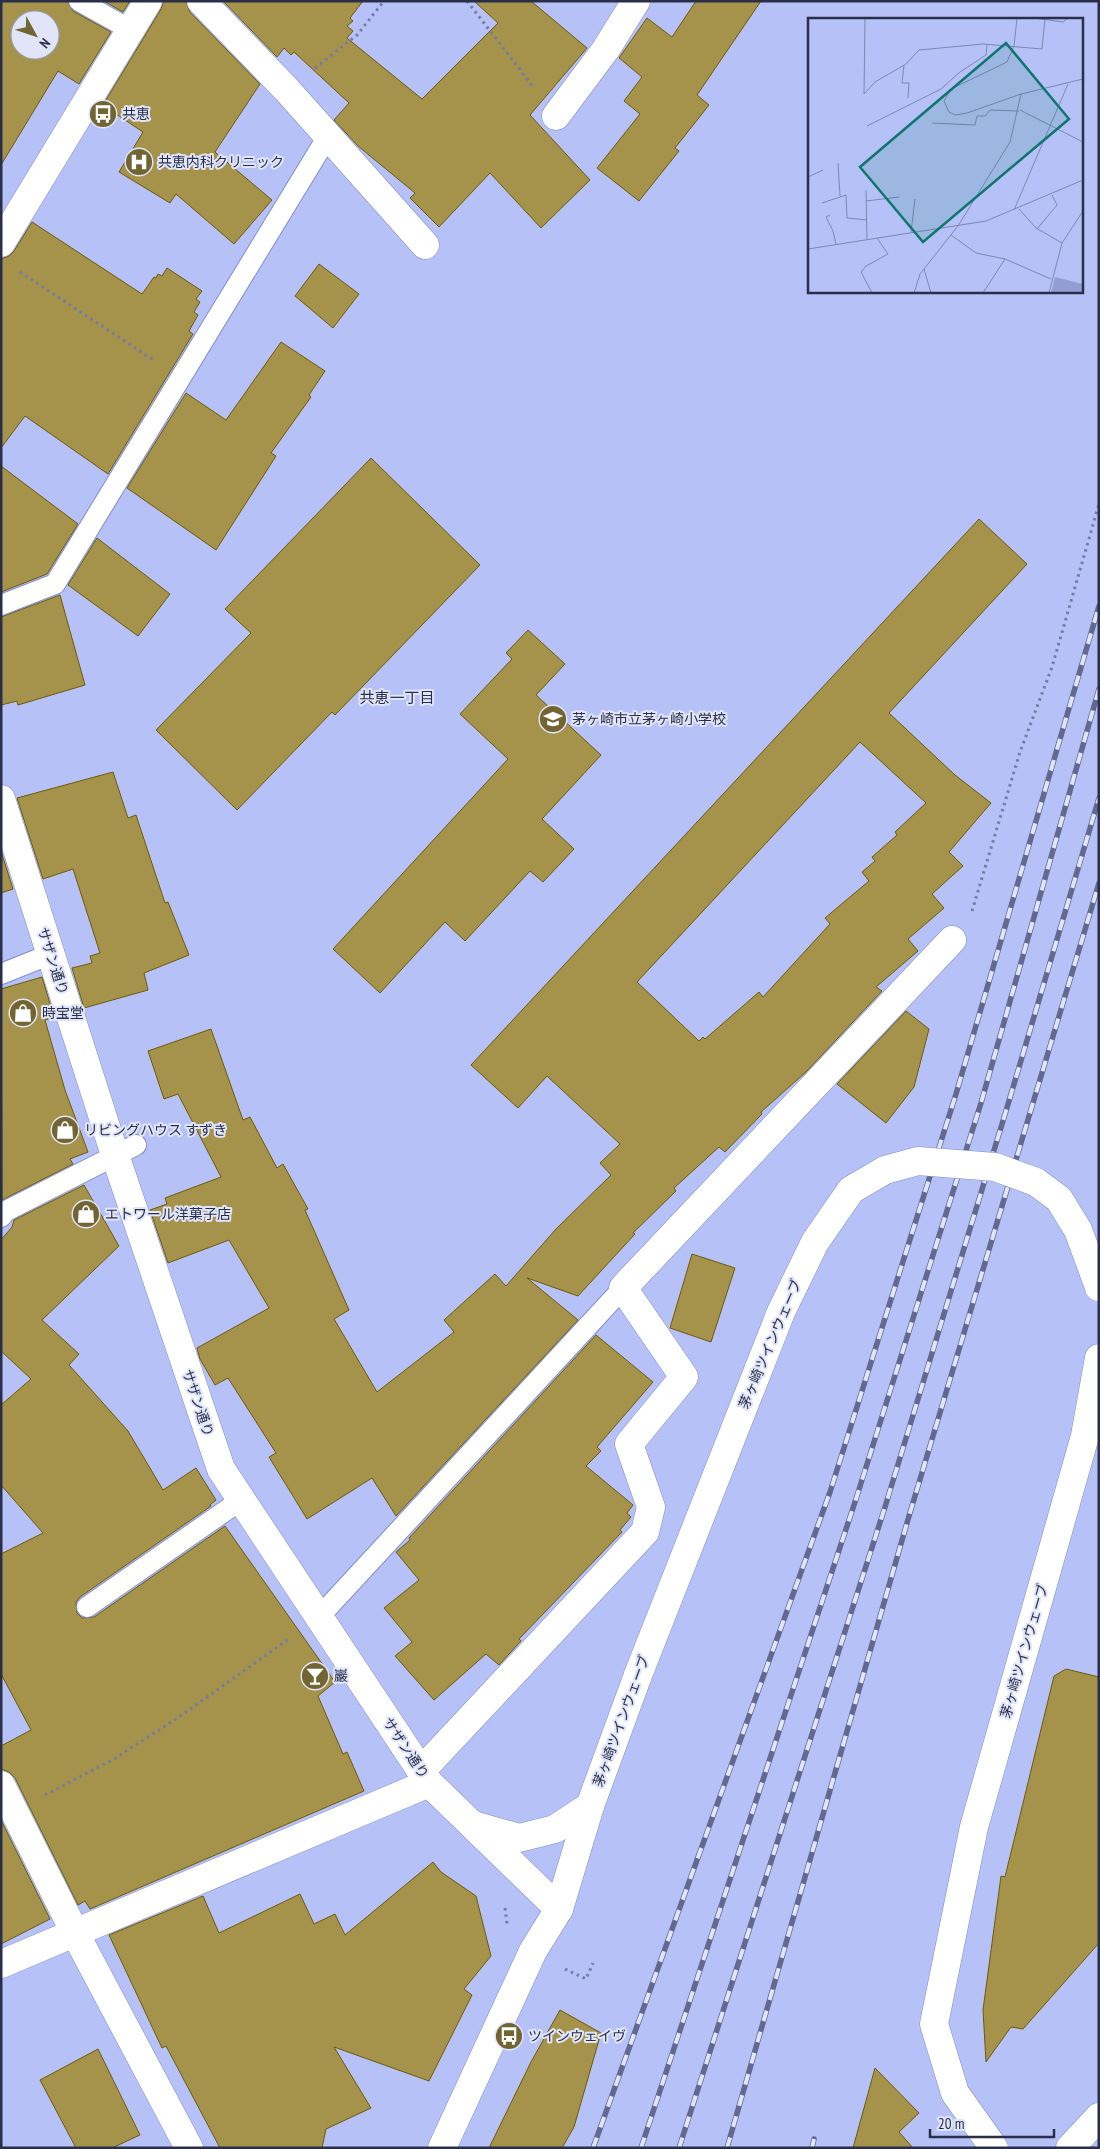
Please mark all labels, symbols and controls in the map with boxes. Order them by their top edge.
north arrow [10,10,60,60]
inset map [808,18,1082,292]
text: N [36,35,54,52]
bus stop icon: 共恵 [88,99,118,129]
place label: 共恵 [122,105,150,123]
hospital icon: 共恵内科クリニック [124,147,154,177]
place label: 共恵内科クリニック [158,153,284,171]
district label: 共恵一丁目 [359,688,435,707]
school or university icon: 茅ヶ崎市立茅ヶ崎小学校 [538,704,568,734]
place label: 茅ヶ崎市立茅ヶ崎小学校 [572,710,726,728]
street label: サザン通り [34,925,72,997]
shop icon: 時宝堂 [8,998,38,1028]
place label: 時宝堂 [42,1004,84,1022]
shop icon: リビングハウス すずき [50,1115,80,1145]
place label: リビングハウス すずき [84,1121,227,1139]
shop icon: エトワール洋菓子店 [71,1199,101,1229]
place label: エトワール洋菓子店 [105,1205,231,1223]
street label: 茅ヶ崎ツインウェーブ [735,1276,805,1412]
street label: サザン通り [178,1367,218,1439]
street label: 茅ヶ崎ツインウェーブ [996,1582,1052,1720]
street label: 茅ヶ崎ツインウェーブ [589,1653,653,1789]
bar icon: 巖 [300,1661,330,1691]
place label: 巖 [334,1667,348,1685]
street label: サザン通り [379,1714,433,1782]
bus stop icon: ツインウェイヴ [494,2021,524,2051]
place label: ツインウェイヴ [528,2027,626,2045]
scale bar [930,2106,1054,2138]
text: 20 m [938,2114,964,2133]

